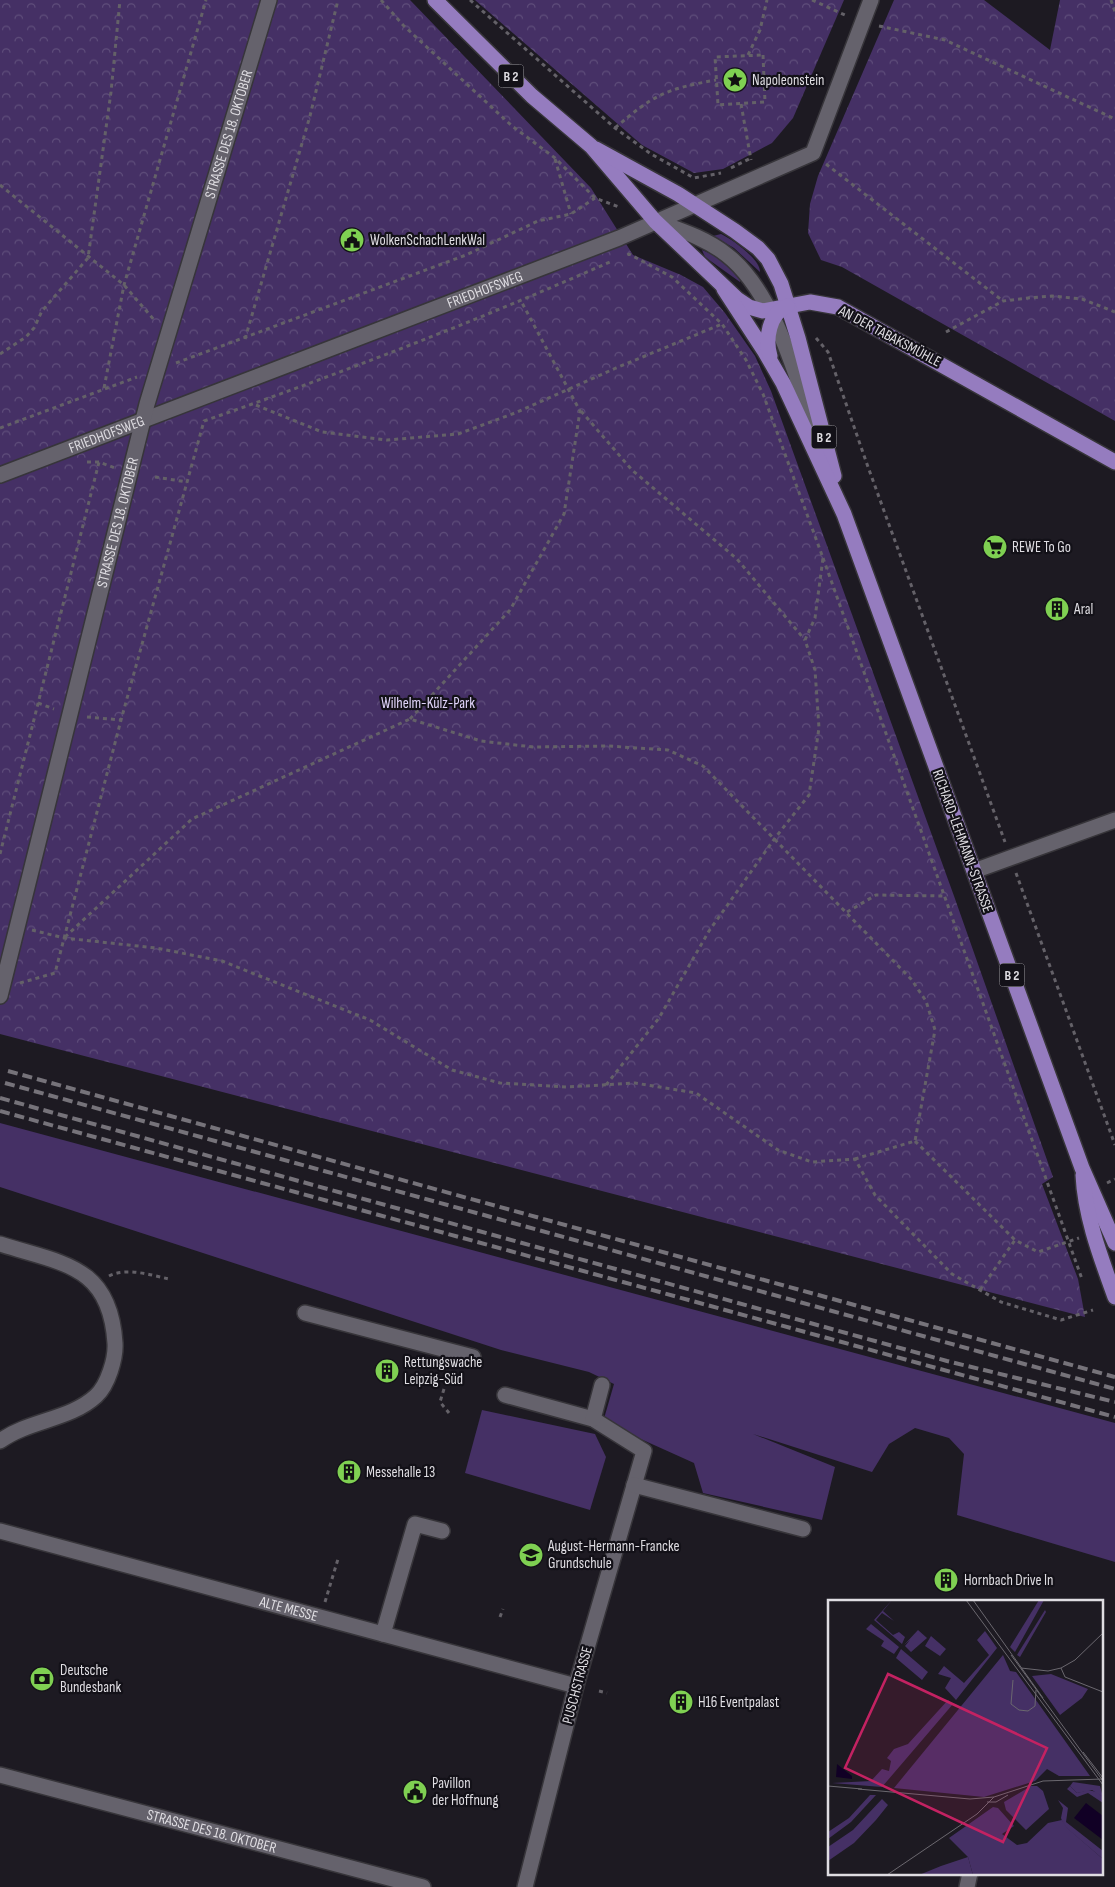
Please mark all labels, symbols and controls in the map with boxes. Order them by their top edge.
road number: B 2 [498,64,524,88]
street label: STRASSE DES 18. OKTOBER [201,67,257,201]
place icon: Napoleonstein [722,67,748,93]
place label: Napoleonstein [752,71,824,90]
public building icon: WolkenSchachLenkWal [339,227,365,253]
place label: WolkenSchachLenkWal [370,231,485,250]
street label: FRIEDHOFSWEG [444,267,526,313]
street label: AN DER TABAKSMÜHLE [834,301,944,371]
street label: FRIEDHOFSWEG [66,412,147,458]
road number: B 2 [812,426,836,448]
street label: STRASSE DES 18. OKTOBER [93,455,143,590]
supermarket icon: REWE To Go [982,534,1008,560]
place label: REWE To Go [1012,538,1071,557]
building icon: Aral [1044,596,1070,622]
place label: Aral [1073,600,1093,619]
park label: Wilhelm-Külz-Park [381,694,475,713]
street label: RICHARD-LEHMANN-STRASSE [928,767,997,915]
road number: B 2 [1000,964,1024,986]
place label: Rettungswache Leipzig-Süd [404,1353,482,1389]
building icon: Rettungswache Leipzig-Süd [374,1358,400,1384]
building icon: Messehalle 13 [336,1459,362,1485]
place label: Messehalle 13 [366,1463,435,1482]
place label: August-Hermann-Francke Grundschule [547,1537,680,1573]
school or university icon: August-Hermann-Francke Grundschule [518,1542,544,1568]
building icon: Hornbach Drive In [933,1567,959,1593]
place label: Hornbach Drive In [964,1571,1053,1590]
street label: ALTE MESSE [256,1592,320,1626]
inset map [828,1600,1102,1874]
street label: PUSCHSTRASSE [558,1644,597,1726]
place label: Deutsche Bundesbank [60,1661,121,1697]
bank icon: Deutsche Bundesbank [29,1666,55,1692]
building icon: H16 Eventpalast [668,1689,694,1715]
place label: H16 Eventpalast [698,1693,780,1712]
place label: Pavillon der Hoffnung [432,1774,498,1810]
public building icon: Pavillon der Hoffnung [402,1779,428,1805]
street label: STRASSE DES 18. OKTOBER [145,1805,279,1858]

